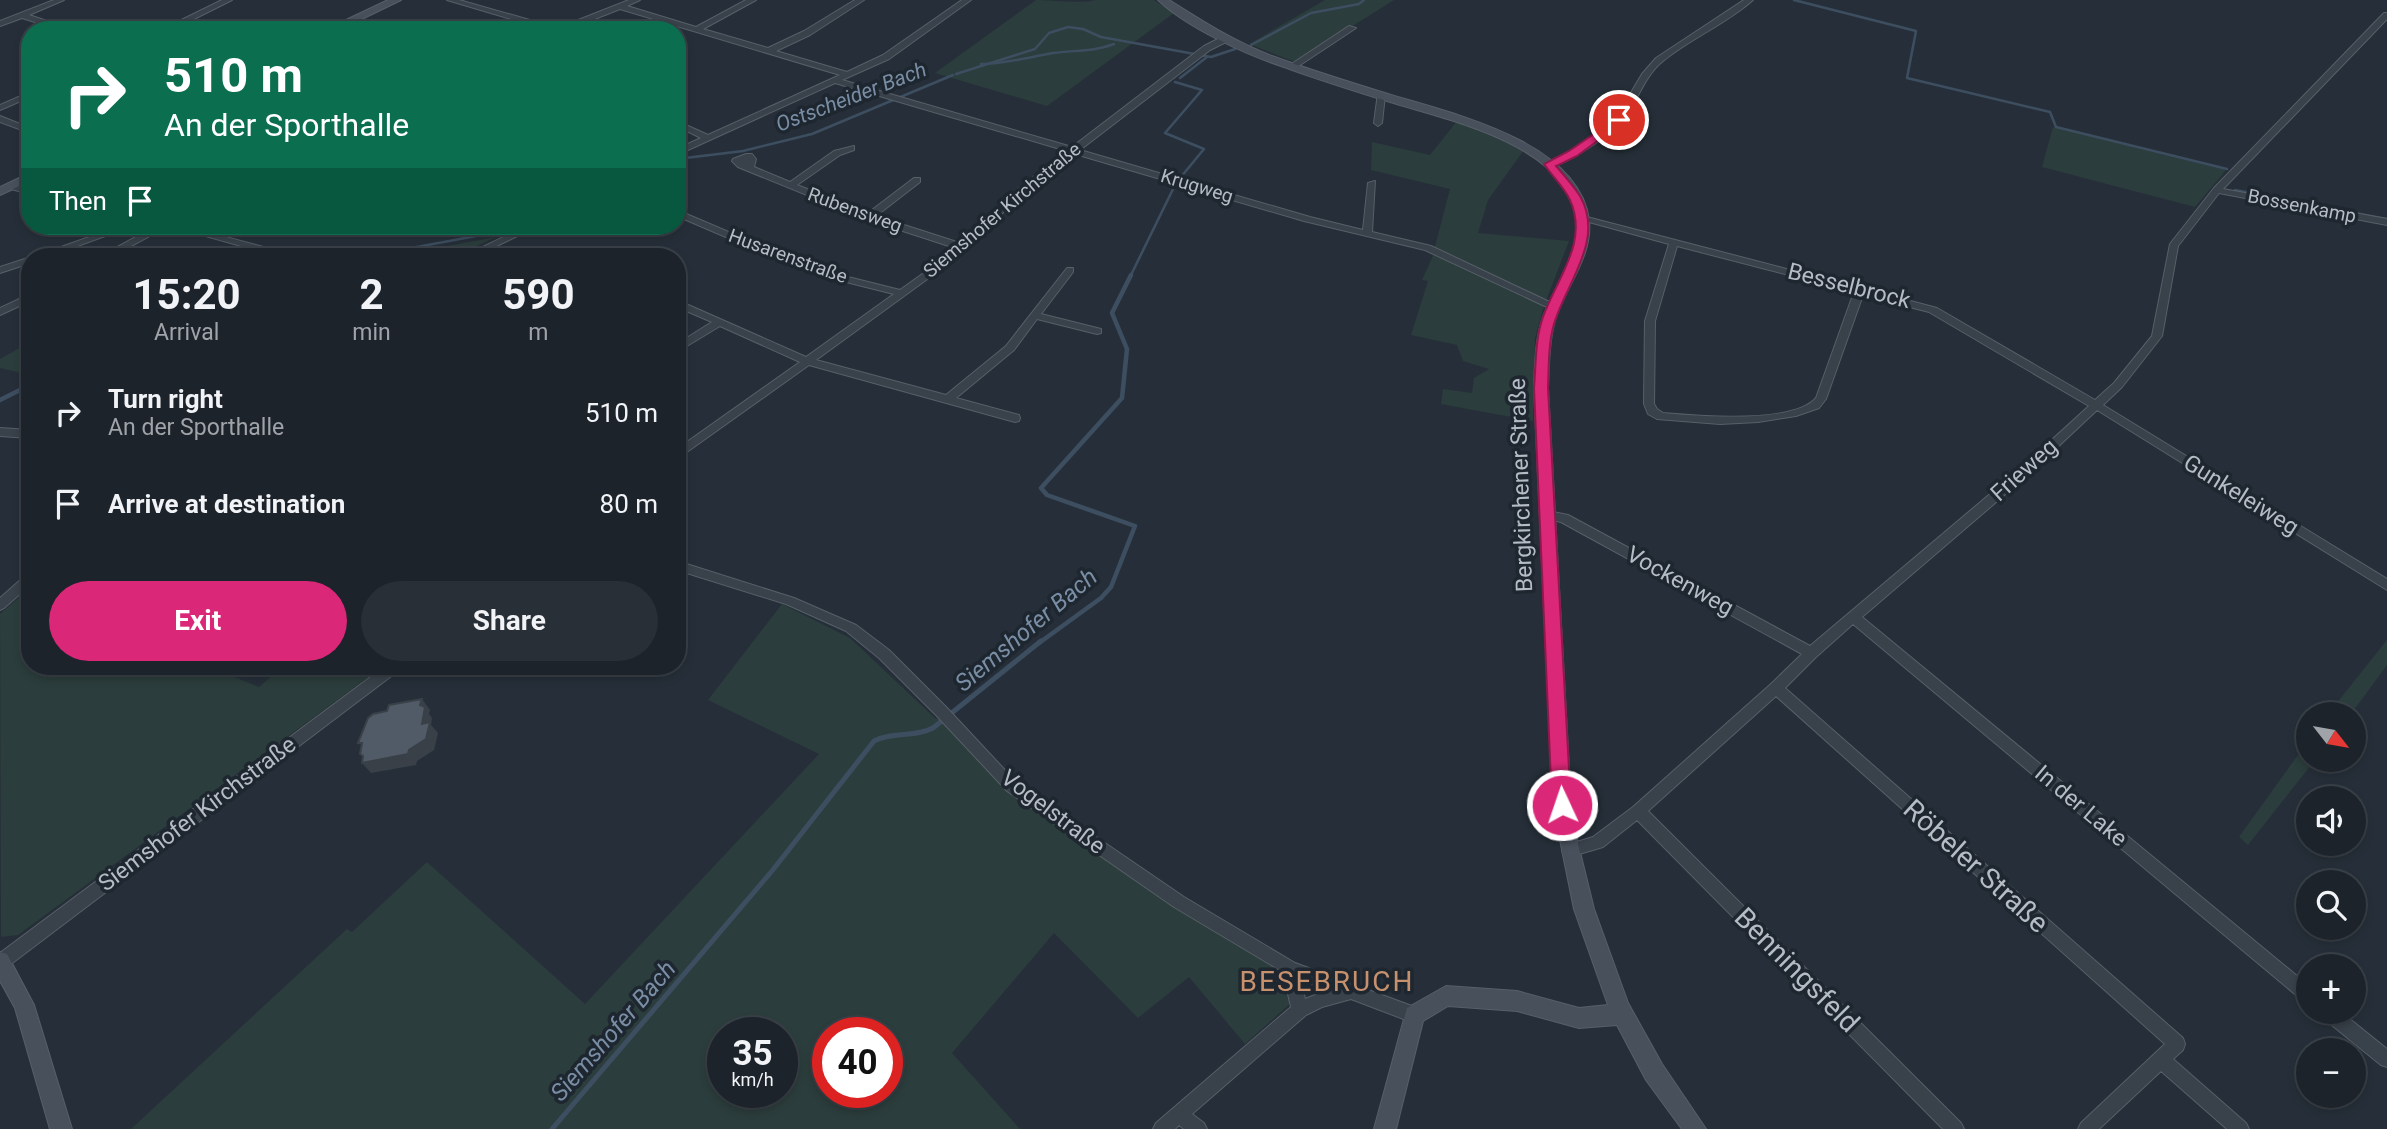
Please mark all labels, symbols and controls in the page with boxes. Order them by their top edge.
text: 510 m [164,47,303,104]
icon: right [49,49,140,140]
water label: Ostscheider Bach [772,57,930,137]
pin [1589,90,1649,150]
icon: arrive [1600,101,1638,139]
text: An der Sporthalle [164,106,409,144]
street label: Siemshofer Kirchstraße [919,137,1085,283]
street label: Krugweg [1158,164,1236,208]
icon: arrive [121,182,159,220]
street label: Rubensweg [805,182,905,238]
street label: Bossenkamp [2246,184,2358,228]
text: Then [49,186,107,216]
street label: Husarenstraße [725,224,851,288]
street label: Besselbrock [1785,258,1913,314]
text: 15:20 [133,270,241,319]
text: 2 [359,270,384,319]
text: 590 [502,270,575,319]
text: Arrival [154,319,219,346]
text: min [352,319,391,346]
text: m [528,319,548,346]
street label: Bergkirchener Straße [1504,378,1538,592]
text: Turn right [108,384,223,414]
icon: right [49,394,87,432]
text: 510 m [585,398,658,428]
text: An der Sporthalle [108,414,284,441]
street label: Frieweg [1985,433,2063,507]
street label: Gunkeleiweg [2179,449,2303,541]
icon: arrive [49,485,87,523]
text: Arrive at destination [108,489,345,519]
text: 80 m [600,489,658,519]
street label: Vockenweg [1622,541,1738,621]
water label: Siemshofer Bach [949,563,1103,697]
button: Exit [49,581,347,661]
button: Share [361,581,658,661]
north arrow [2296,702,2366,772]
map controls [2296,702,2366,1108]
street label: Siemshofer Kirchstraße [93,731,301,897]
street label: In der Lake [2029,760,2133,852]
street label: Vogelstraße [996,764,1110,860]
position arrow [1525,768,1599,842]
button: sound [2296,786,2366,856]
street label: Röbeler Straße [1897,792,2055,940]
button: search [2296,870,2366,940]
street label: Benningsfeld [1728,901,1866,1039]
button: + [2296,954,2366,1024]
water label: Siemshofer Bach [545,955,681,1107]
district label: BESEBRUCH [1240,965,1414,998]
speed limit sign: 40 [812,1017,903,1108]
text: 35 [732,1033,773,1074]
button: − [2296,1038,2366,1108]
text: km/h [731,1069,774,1090]

